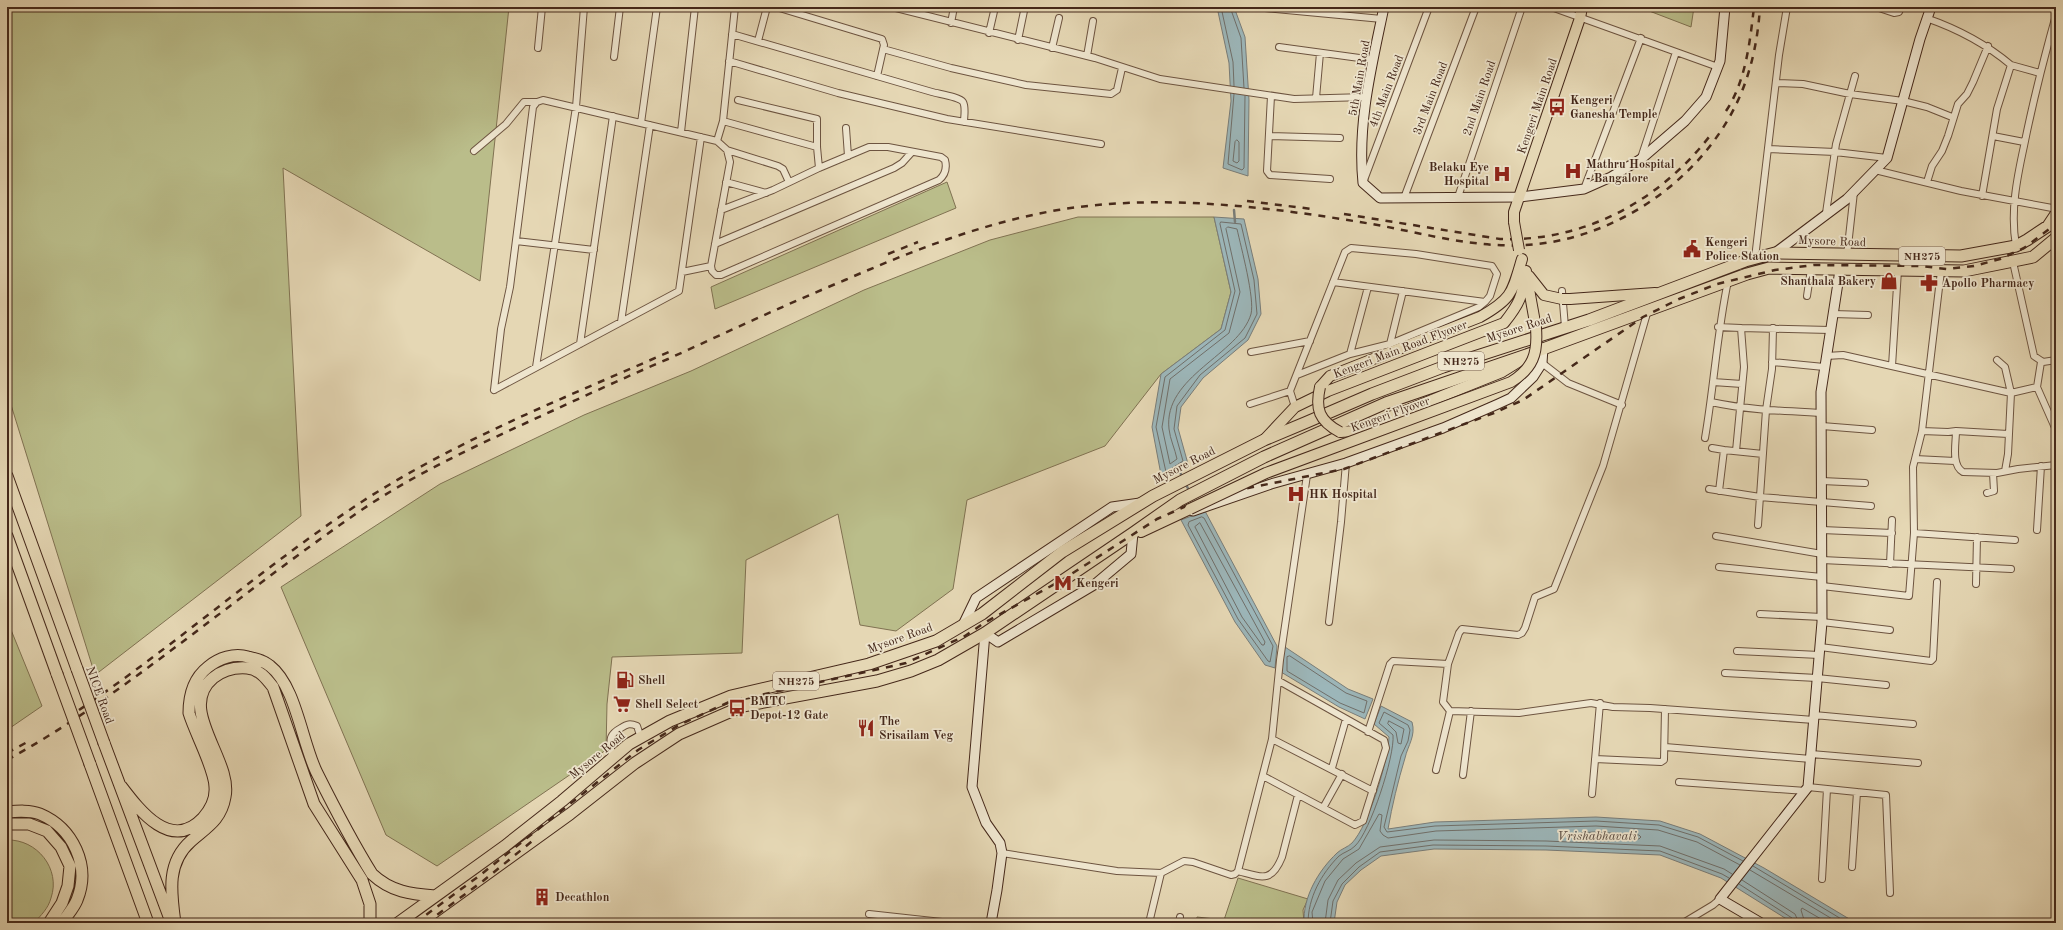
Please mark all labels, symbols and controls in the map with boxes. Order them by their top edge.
street label: 5th Main Road [1346,39,1373,117]
street label: 4th Main Road [1368,53,1406,129]
street label: Kengeri Main Road [1516,57,1560,156]
street label: 2nd Main Road [1461,59,1498,138]
street label: 3rd Main Road [1411,60,1450,137]
place label: Kengeri Ganesha Temple [1570,95,1658,121]
bus stop icon: Kengeri Ganesha Temple [1547,97,1567,117]
place label: Mathru Hospital - Bangalore [1586,159,1675,185]
hospital icon: Mathru Hospital - Bangalore [1563,161,1583,181]
place label: Belaku Eye Hospital [1429,162,1489,188]
hospital icon: Belaku Eye Hospital [1492,164,1512,184]
street label: Mysore Road [1798,235,1866,249]
place label: Kengeri Police Station [1705,237,1780,263]
public building icon: Kengeri Police Station [1682,239,1702,259]
road number: NH275 [1899,247,1945,265]
shop icon: Shanthala Bakery [1879,271,1899,291]
pharmacy icon: Apollo Pharmacy [1919,273,1939,293]
place label: Shanthala Bakery [1780,276,1876,288]
place label: Apollo Pharmacy [1942,278,2034,290]
street label: Mysore Road [1485,313,1554,345]
street label: Kengeri Main Road Flyover [1332,319,1469,381]
road number: NH275 [1438,352,1484,370]
street label: Kengeri Flyover [1349,395,1432,435]
street label: Mysore Road [1151,445,1218,487]
hospital icon: HK Hospital [1286,484,1306,504]
place label: HK Hospital [1309,489,1377,501]
metro station icon: Kengeri [1053,573,1073,593]
place label: Kengeri [1076,578,1119,590]
street label: Mysore Road [866,622,934,656]
street label: NICE Road [83,665,115,726]
fuel station icon: Shell [615,670,635,690]
road number: NH275 [773,672,819,690]
place label: Shell [638,675,666,687]
supermarket icon: Shell Select [612,694,632,714]
place label: BMTC Depot-12 Gate [750,696,829,722]
bus stop icon: BMTC Depot-12 Gate [727,698,747,718]
place label: Shell Select [635,699,699,711]
place label: The Srisailam Veg [879,716,954,742]
restaurant icon: The Srisailam Veg [856,718,876,738]
street label: Mysore Road [567,730,628,782]
water label: Vrishabhavati [1557,830,1638,843]
building icon: Decathlon [532,887,552,907]
place label: Decathlon [555,892,610,904]

